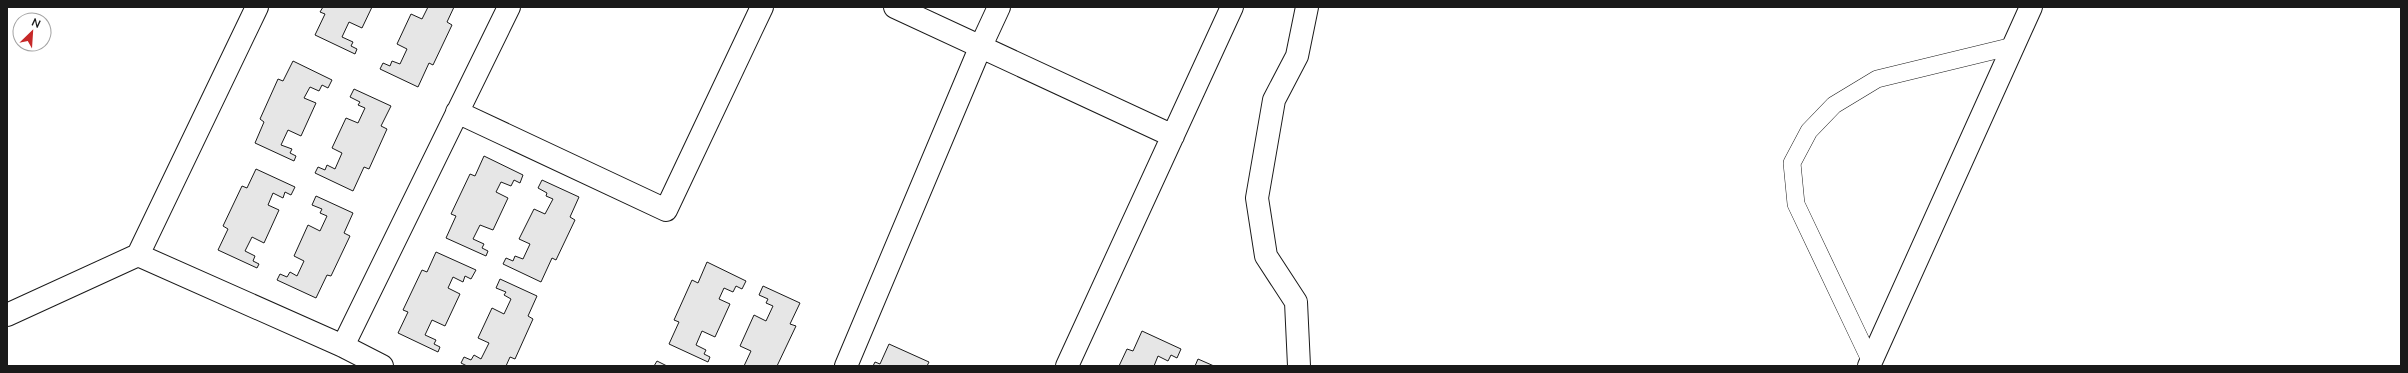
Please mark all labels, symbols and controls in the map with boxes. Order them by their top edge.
north arrow [12,12,52,52]
text: N [30,15,43,31]

